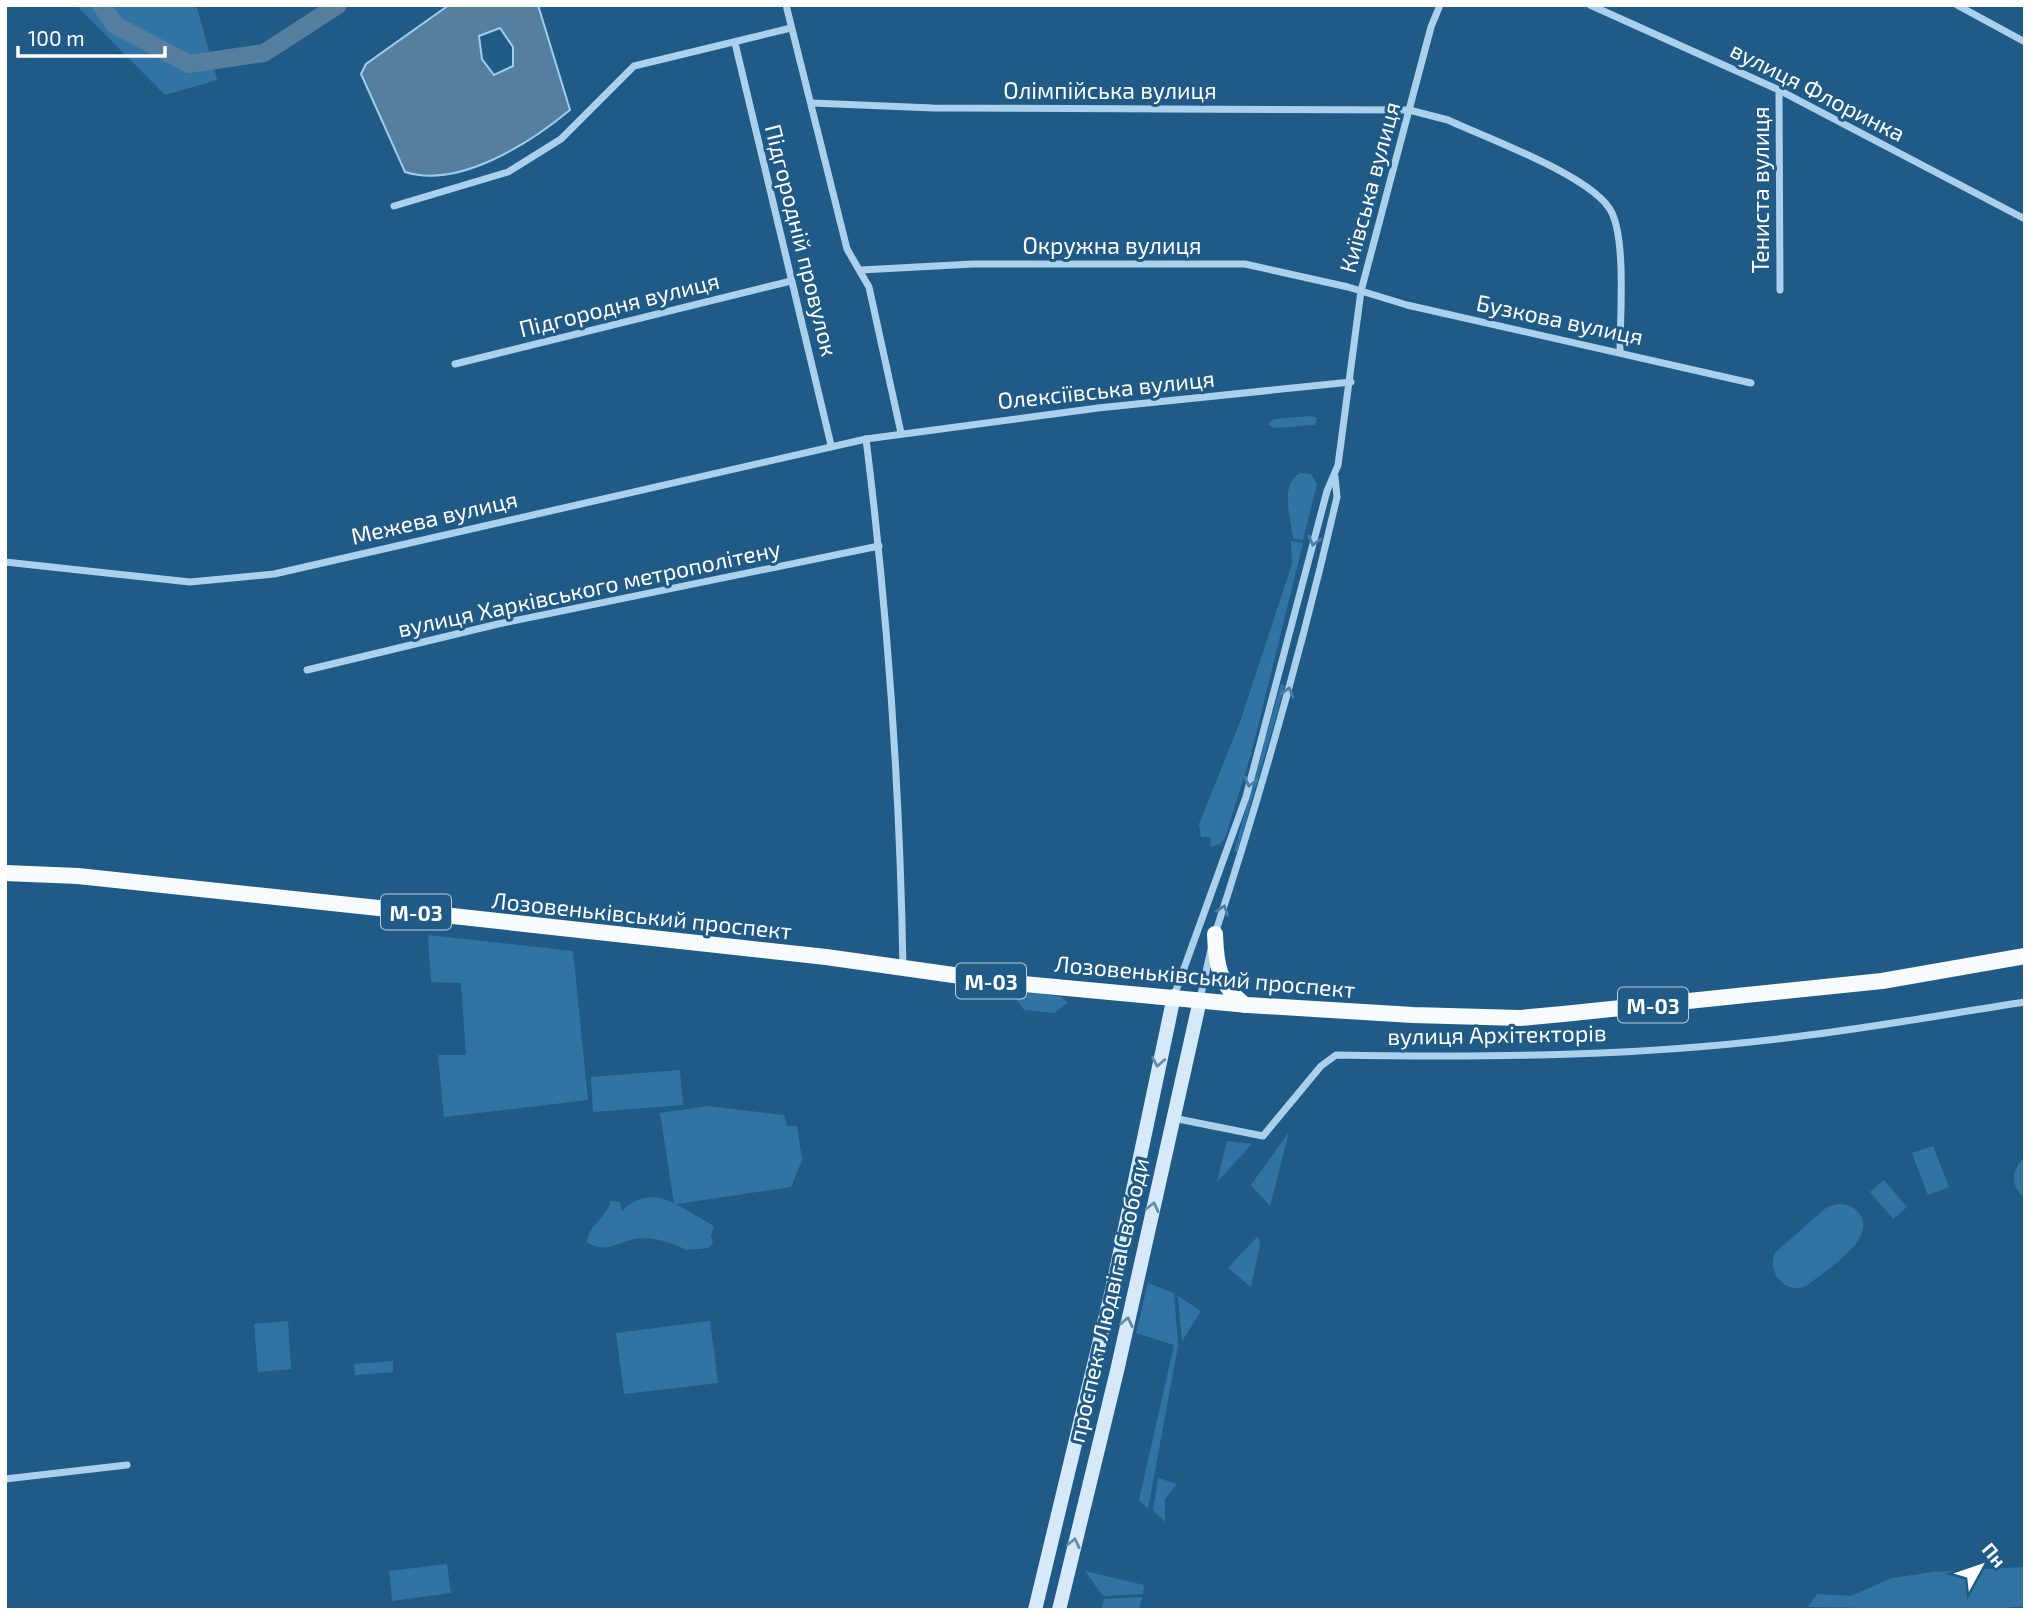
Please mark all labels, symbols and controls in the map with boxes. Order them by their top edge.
scale bar [18,14,164,58]
text: 100 m [28,25,85,50]
street label: вулиця Флоринка [1726,35,1910,148]
street label: Олімпійська вулиця [1003,76,1217,105]
street label: Київська вулиця [1333,98,1406,276]
street label: Тениста вулиця [1746,106,1775,274]
street label: Підгородній провулок [759,121,844,359]
street label: Окружна вулиця [1022,231,1202,260]
street label: Підгородня вулиця [516,266,722,343]
street label: Бузкова вулиця [1474,288,1646,351]
street label: Олексіївська вулиця [996,364,1216,415]
street label: Межева вулиця [348,484,520,551]
street label: вулиця Харківського метрополітену [395,534,783,643]
one-way arrow [1308,535,1322,547]
one-way arrow [1280,686,1294,698]
one-way arrow [1244,775,1259,787]
street label: Лозовеньківський проспект [491,885,793,945]
road number: М-03 [381,894,451,930]
one-way arrow [1215,904,1229,917]
street label: Лозовеньківський проспект [1054,949,1356,1003]
road number: М-03 [956,964,1026,998]
road number: М-03 [1618,988,1688,1023]
street label: вулиця Архітекторів [1387,1018,1607,1051]
one-way arrow [1151,1056,1166,1068]
street label: проспект Людвіга Свободи [1062,1155,1154,1445]
one-way arrow [1144,1201,1159,1213]
one-way arrow [1119,1316,1134,1328]
north arrow [1946,1531,2016,1601]
one-way arrow [1065,1537,1080,1549]
text: Пн [1978,1538,2011,1572]

